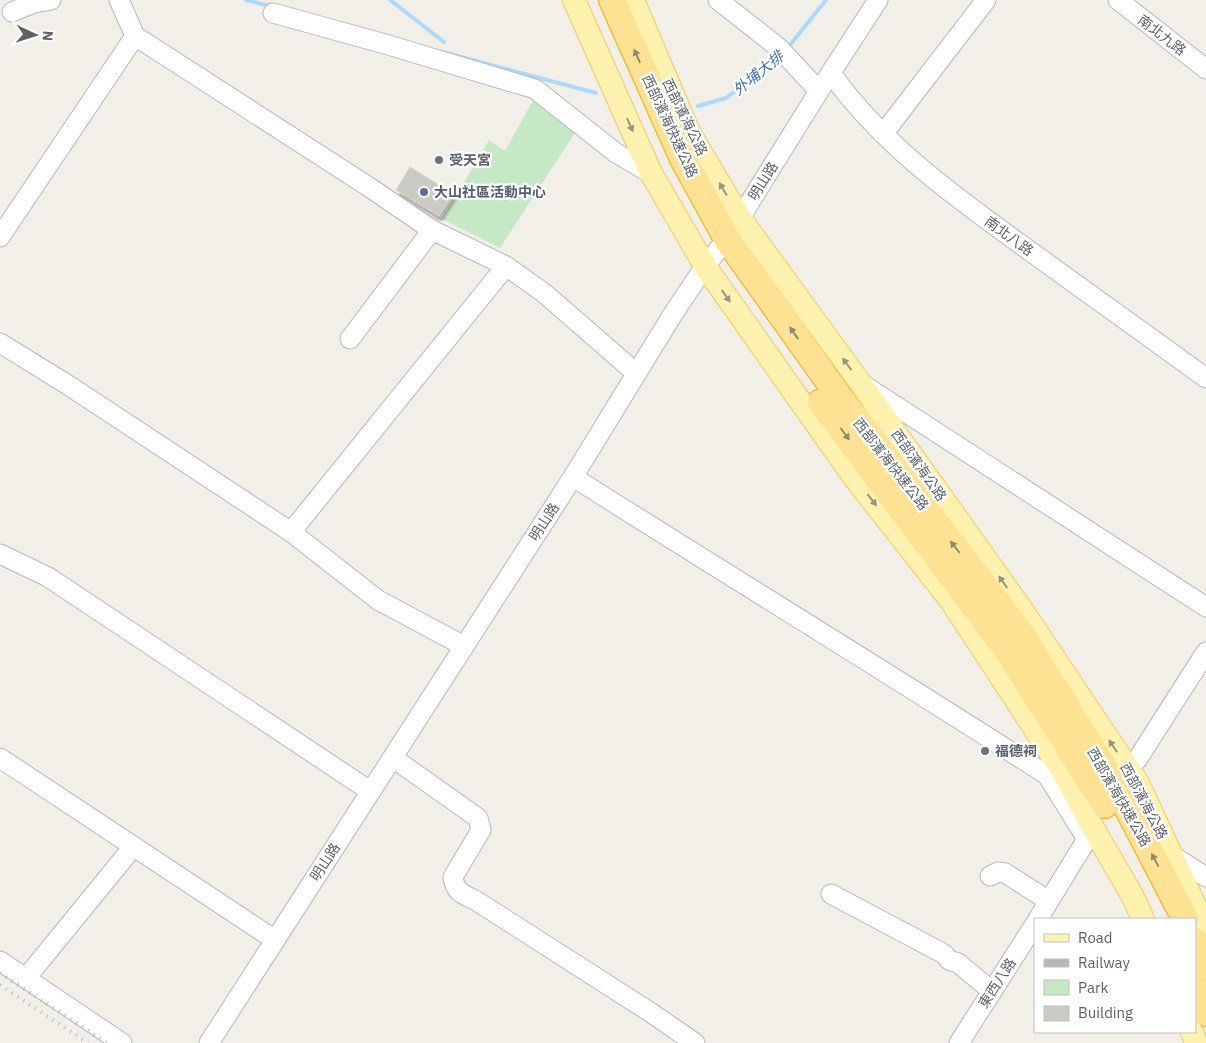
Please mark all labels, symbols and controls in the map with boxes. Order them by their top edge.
north arrow [10,10,60,60]
street label: 南北九路 [1134,11,1190,59]
text: N [39,30,57,42]
water label: 外埔大排 [729,45,789,99]
one-way arrow [633,49,641,63]
street label: 西部濱海快速公路 [638,71,702,181]
street label: 西部濱海公路 [658,75,712,159]
one-way arrow [626,118,634,132]
place label: 受天宮 [449,151,491,169]
marker: 受天宮 [433,154,445,166]
street label: 明山路 [744,158,782,204]
one-way arrow [718,182,727,195]
place label: 大山社區活動中心 [434,183,546,201]
marker: 大山社區活動中心 [418,186,430,198]
street label: 南北八路 [981,212,1037,260]
one-way arrow [721,289,731,303]
one-way arrow [789,326,799,340]
one-way arrow [842,357,852,371]
street label: 西部濱海快速公路 [849,414,933,514]
street label: 西部濱海公路 [888,425,950,505]
one-way arrow [839,427,850,440]
one-way arrow [866,493,877,506]
street label: 明山路 [525,499,563,545]
one-way arrow [949,541,960,554]
one-way arrow [998,575,1008,589]
one-way arrow [1108,739,1118,752]
place label: 福德祠 [995,742,1037,760]
street label: 西部濱海快速公路 [1083,744,1155,850]
marker: 福德祠 [979,745,991,757]
street label: 西部濱海公路 [1116,760,1172,842]
street label: 明山路 [306,839,344,885]
one-way arrow [1151,853,1159,868]
legend [1034,918,1196,1033]
text: Road [1078,928,1113,947]
text: Railway [1078,953,1131,972]
street label: 東西八路 [974,955,1020,1011]
text: Park [1078,978,1108,997]
text: Building [1078,1003,1133,1022]

